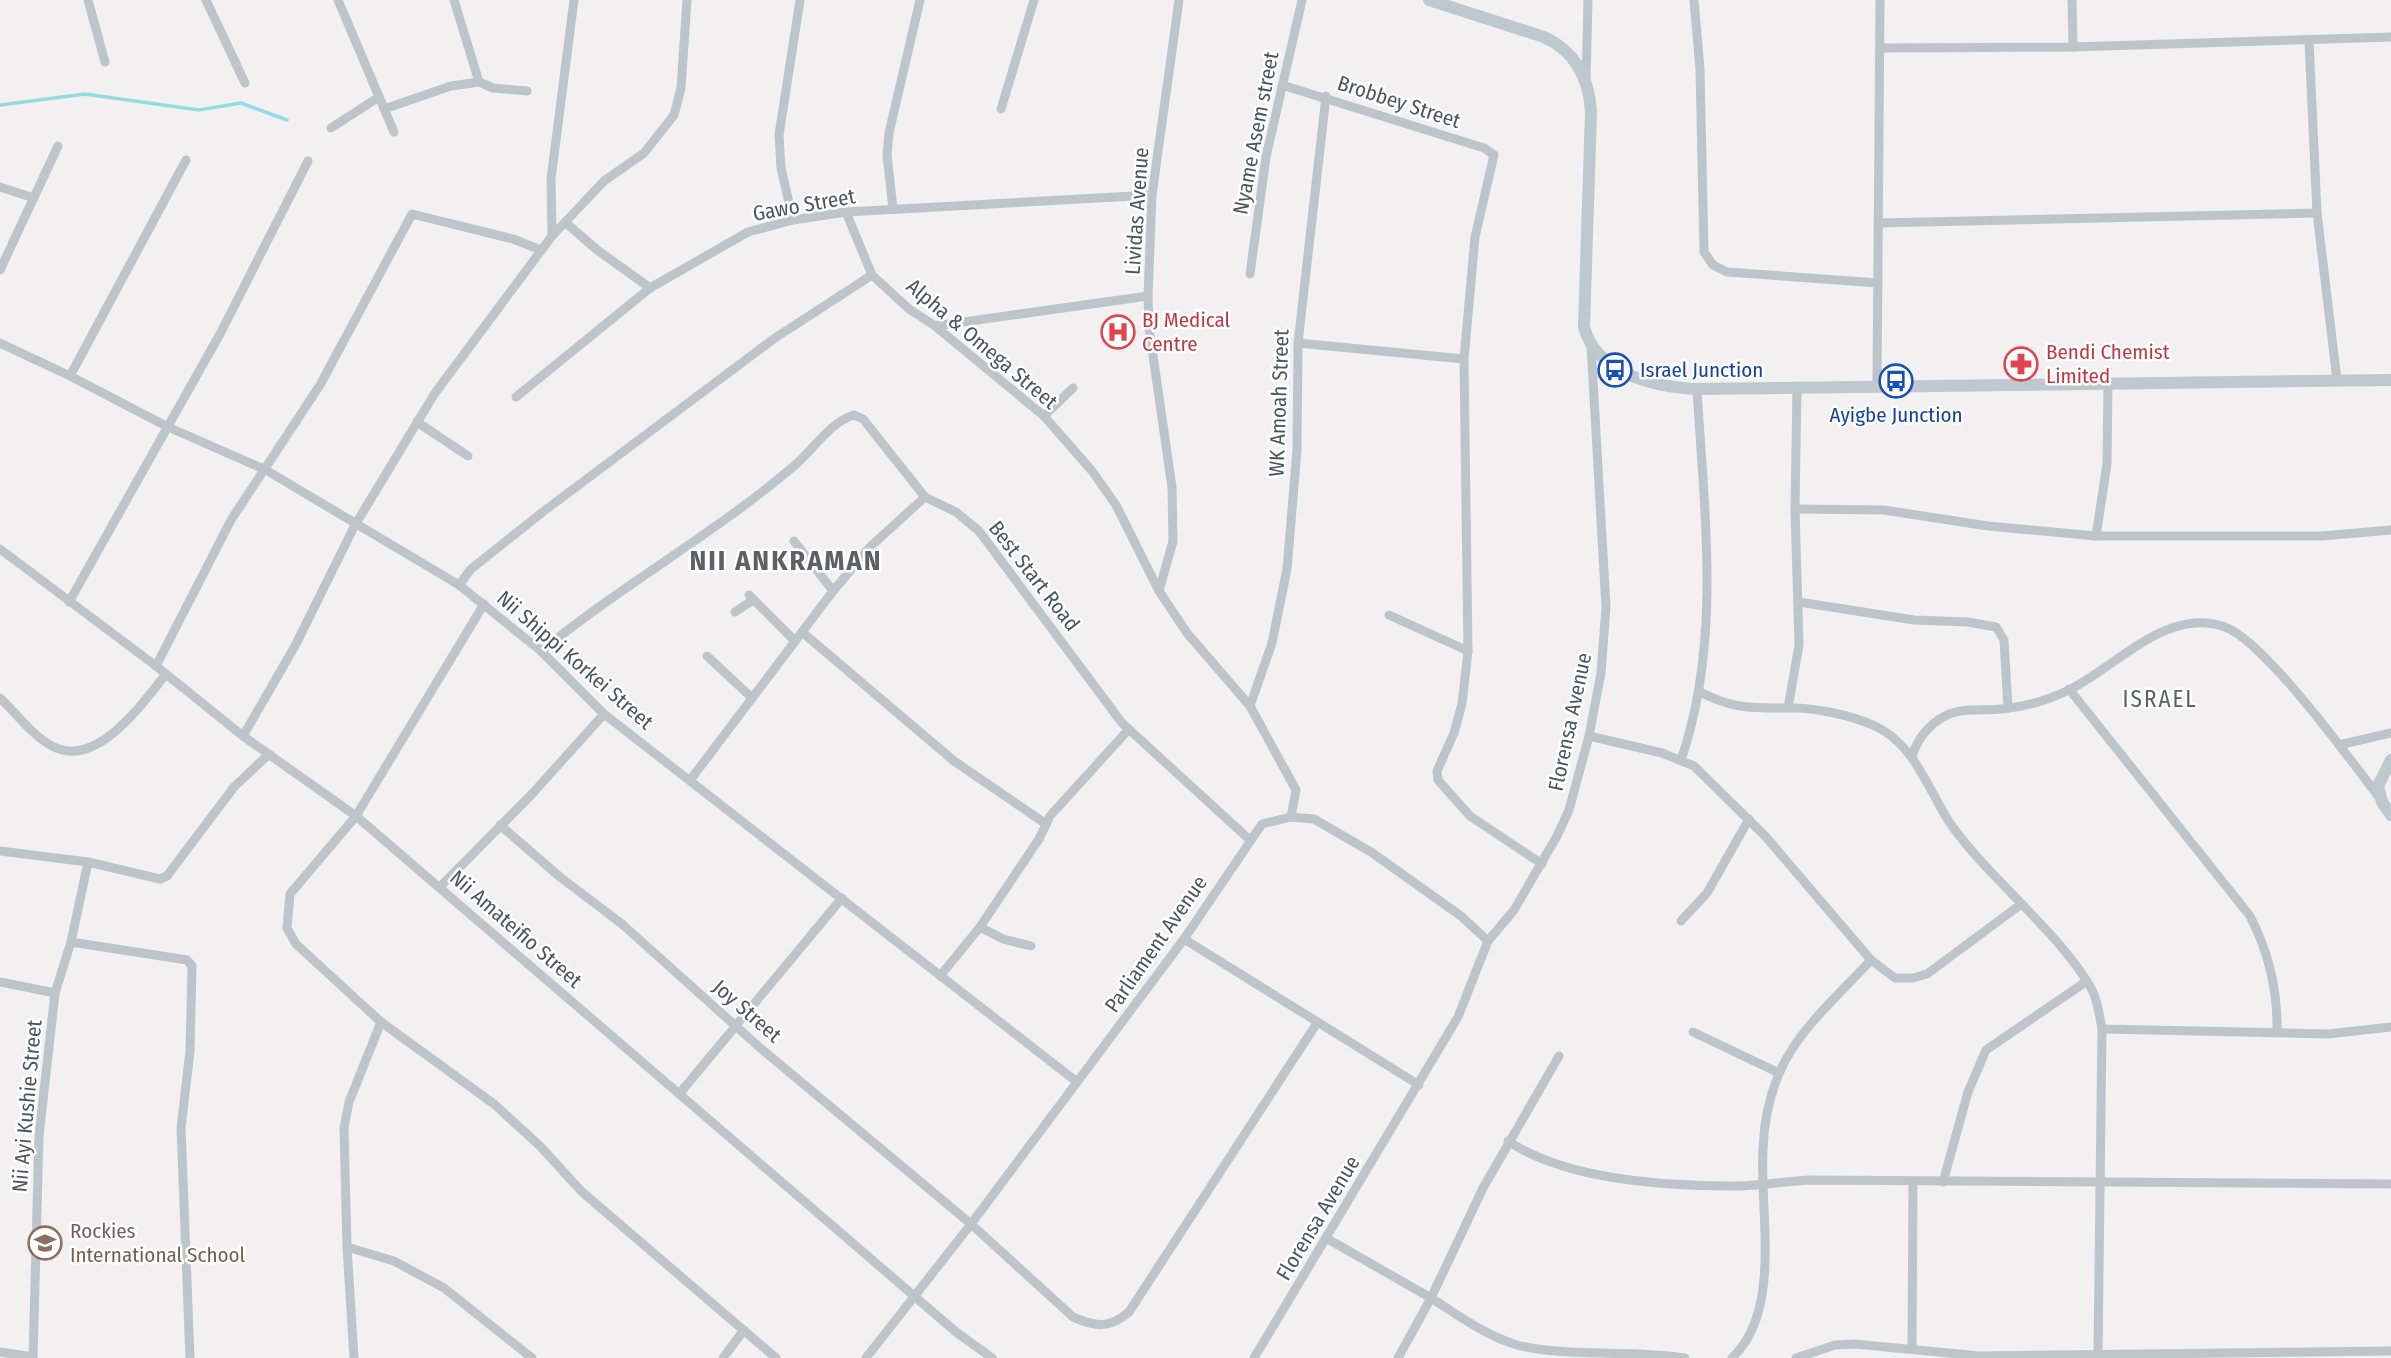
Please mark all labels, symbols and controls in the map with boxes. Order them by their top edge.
street label: Nyame Asem street [1227,49,1285,217]
street label: Brobbey Street [1334,70,1464,134]
street label: Lividas Avenue [1120,146,1154,276]
street label: Gawo Street [751,183,857,227]
street label: Alpha & Omega Street [901,273,1063,415]
place label: BJ Medical Centre [1142,307,1231,357]
hospital icon: BJ Medical Centre [1099,313,1137,351]
street label: WK Amoah Street [1263,329,1295,477]
place label: Bendi Chemist Limited [2046,339,2170,389]
pharmacy icon: Bendi Chemist Limited [2002,345,2040,383]
bus stop icon: Israel Junction [1596,351,1634,389]
place label: Israel Junction [1640,357,1763,383]
bus stop icon: Ayigbe Junction [1877,362,1915,400]
place label: Ayigbe Junction [1829,402,1963,428]
street label: Best Start Road [983,516,1085,636]
district label: NII ANKRAMAN [690,544,882,577]
street label: Nii Shippi Korkei Street [492,585,659,735]
street label: Florensa Avenue [1543,650,1597,794]
district label: ISRAEL [2122,685,2198,713]
street label: Nii Amateifio Street [445,865,587,994]
street label: Parliament Avenue [1099,871,1213,1017]
street label: Joy Street [707,974,787,1048]
street label: Nii Ayi Kushie Street [7,1019,48,1193]
street label: Florensa Avenue [1271,1151,1365,1285]
place label: Rockies International School [70,1218,246,1268]
school or university icon: Rockies International School [26,1224,64,1262]

